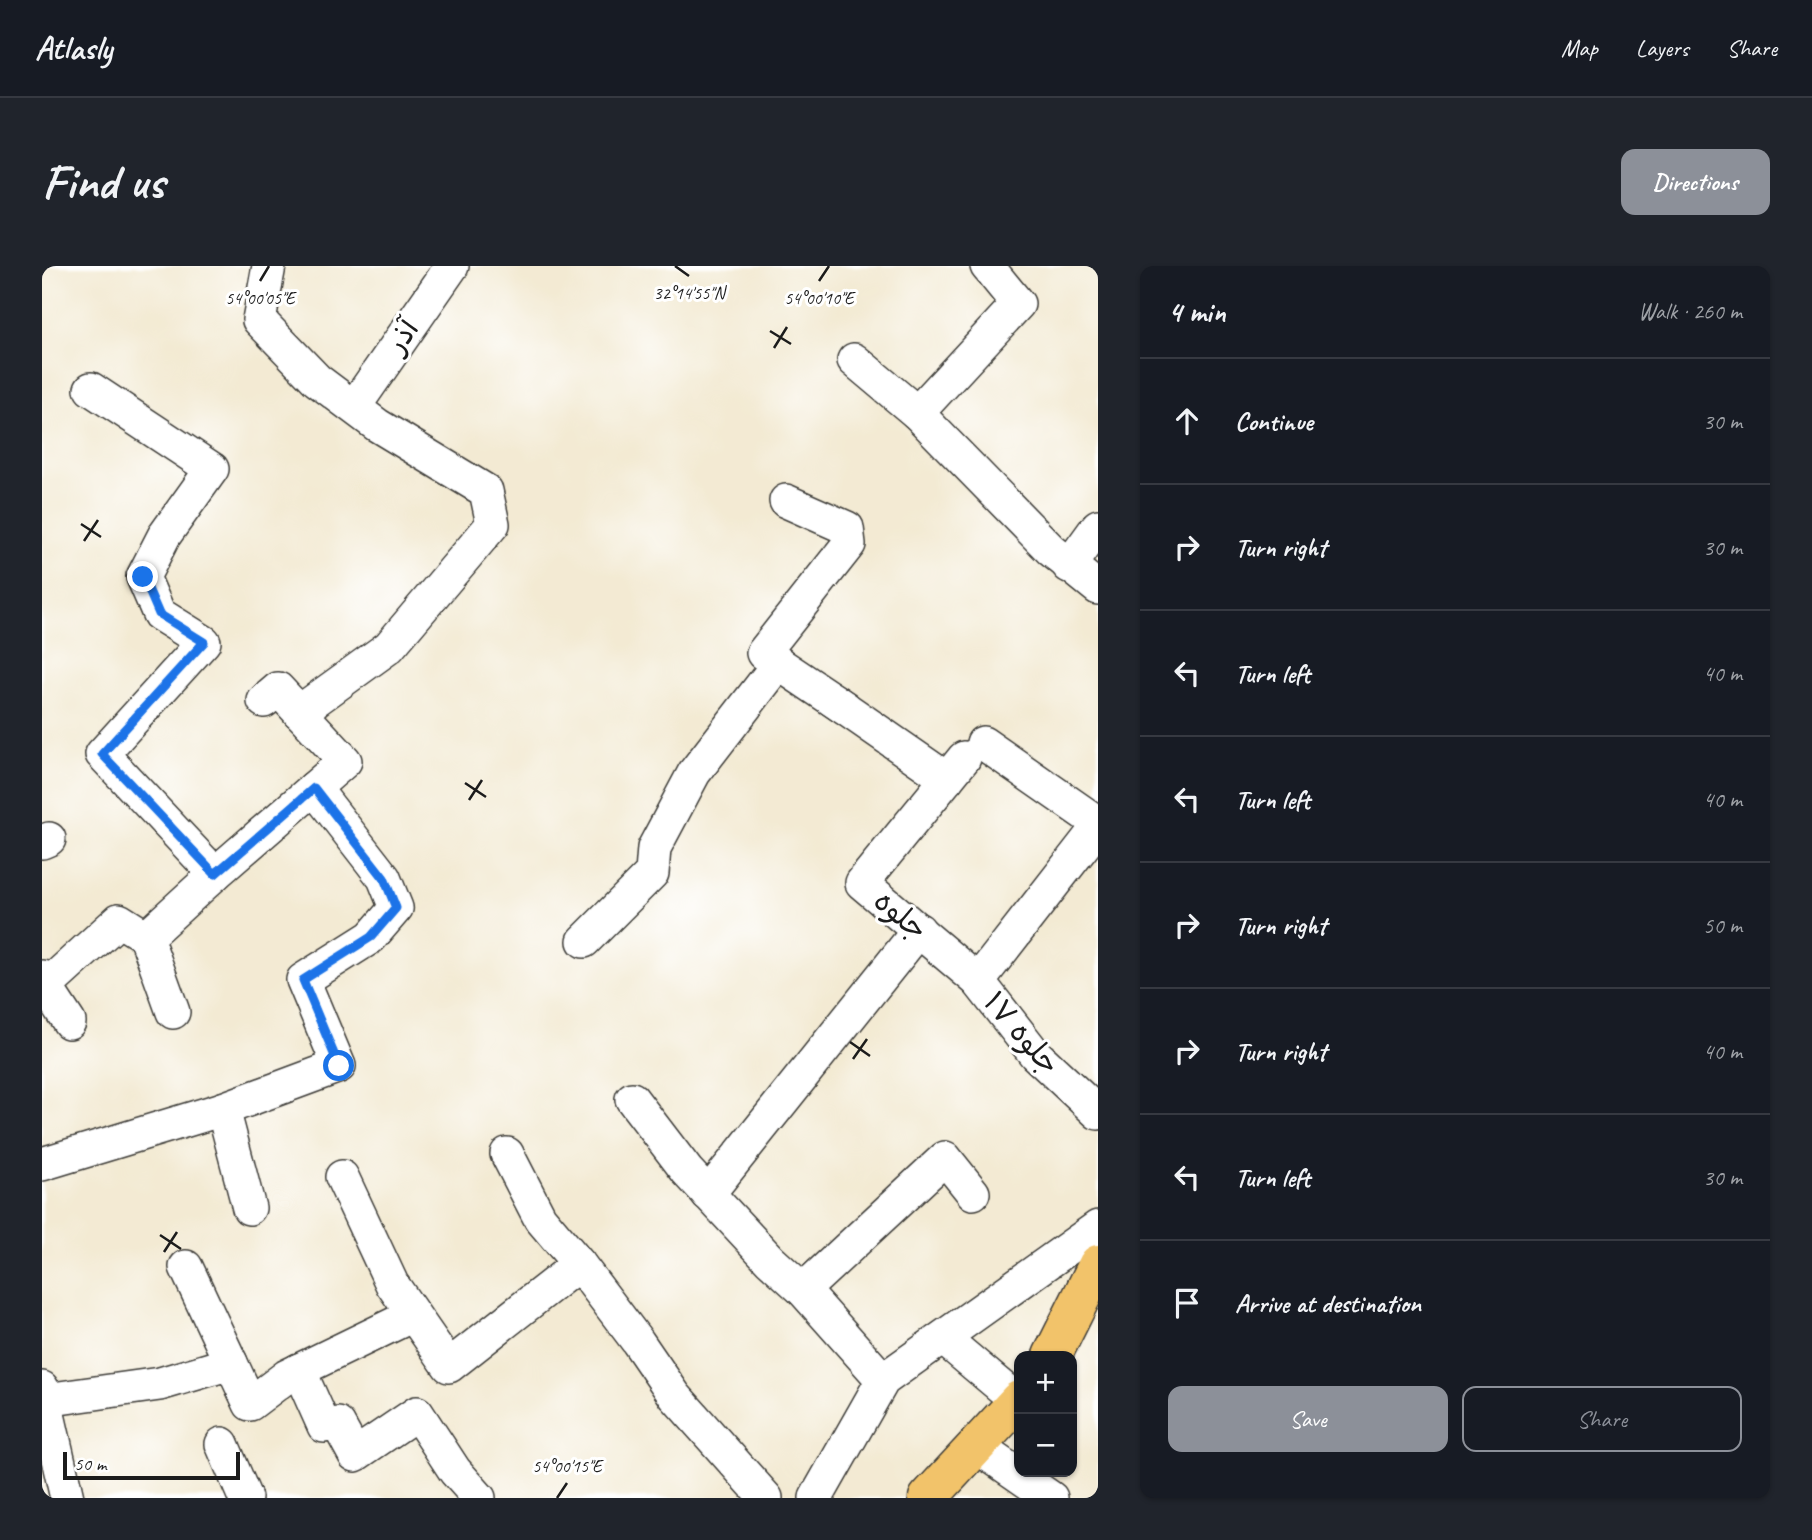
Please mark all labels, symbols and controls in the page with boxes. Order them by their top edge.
text: Atlasly [35,27,112,69]
text: Map [1561,33,1598,63]
text: Layers [1636,33,1689,63]
text: Share [1727,33,1777,63]
button: Directions [1621,149,1770,215]
text: Find us [42,151,164,213]
text: 32°14'55"N [654,282,728,304]
text: 54°00'05"E [225,287,297,309]
text: 54°00'10"E [784,287,856,309]
text: 4 min [1168,293,1225,331]
text: Walk · 260 m [1638,297,1742,326]
street label: آذر [375,310,428,363]
icon: ahead [1168,402,1206,440]
text: Continue [1235,405,1313,438]
text: 30 m [1703,407,1742,436]
icon: right [1168,528,1206,566]
text: Turn right [1235,531,1326,564]
text: 30 m [1703,533,1742,562]
route end [127,561,158,592]
icon: left [1168,654,1206,692]
text: Turn left [1235,657,1310,690]
text: 40 m [1703,659,1742,688]
icon: left [1168,780,1206,818]
text: Turn left [1235,783,1310,816]
text: 40 m [1703,785,1742,814]
street label: جلوه [866,882,936,949]
icon: right [1168,906,1206,944]
text: Turn right [1235,909,1326,942]
text: 50 m [1703,911,1742,940]
street label: جلوه ۱۷ [975,984,1068,1083]
icon: right [1168,1032,1206,1070]
text: Turn right [1235,1035,1326,1068]
text: 40 m [1703,1037,1742,1066]
route start [323,1050,354,1081]
icon: left [1168,1158,1206,1196]
text: Turn left [1235,1161,1310,1194]
text: 30 m [1703,1163,1742,1192]
icon: arrive [1168,1284,1206,1322]
text: Arrive at destination [1235,1287,1421,1320]
map controls [1014,1351,1077,1477]
button: + [1014,1351,1077,1414]
button: Save [1168,1386,1448,1452]
button: Share [1462,1386,1742,1452]
button: − [1014,1414,1077,1477]
scale bar [63,1449,240,1481]
text: 50 m [74,1452,106,1476]
text: 54°00'15"E [532,1455,604,1477]

